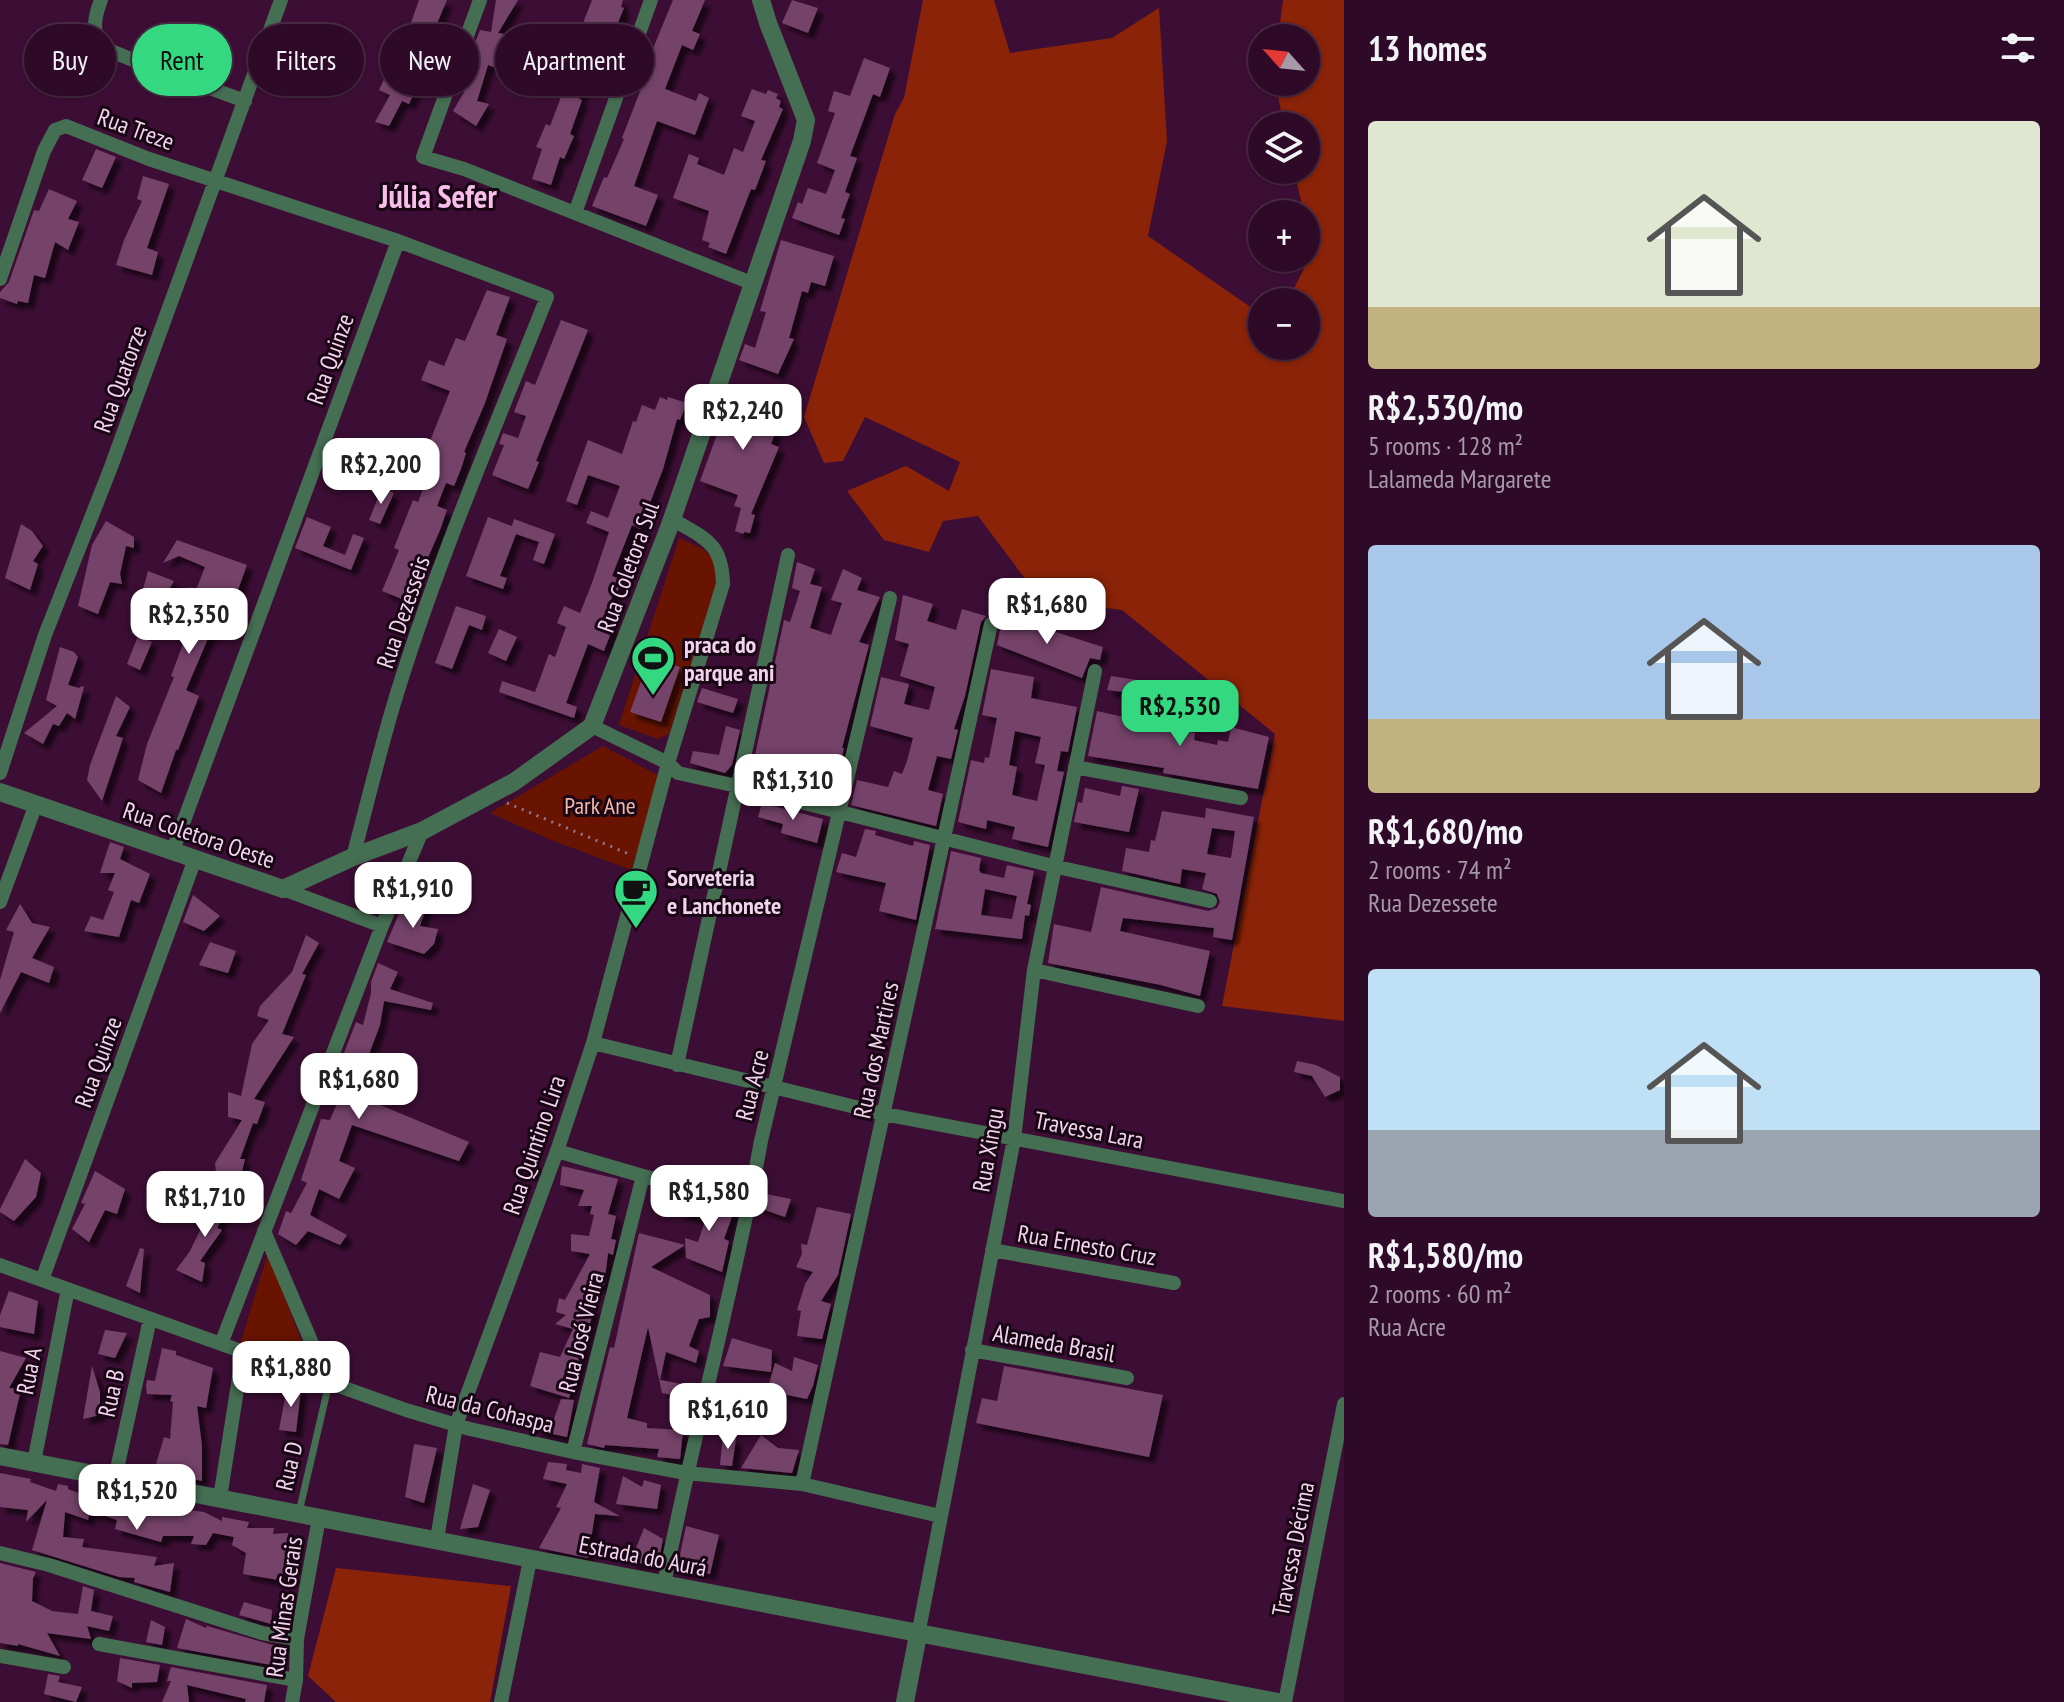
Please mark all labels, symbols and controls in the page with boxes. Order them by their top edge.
chip: Buy [24,24,116,96]
chip: Rent [132,24,232,96]
chip: Filters [248,24,364,96]
chip: New [380,24,479,96]
chip: Apartment [495,24,654,96]
north arrow [1248,24,1320,96]
map controls [1248,24,1320,360]
text: 13 homes [1368,26,1487,70]
icon: filters [1996,26,2040,70]
street label: Rua Treze [93,101,179,157]
button: layers [1248,112,1320,184]
icon: home [1632,173,1776,317]
district label: Júlia Sefer [378,175,497,217]
button: + [1248,200,1320,272]
button: − [1248,288,1320,360]
street label: Rua Quinze [299,309,361,409]
street label: Rua Quatorze [86,321,154,437]
pin: R$2,240 [669,384,817,452]
text: R$2,530/mo [1368,385,1523,429]
text: R$2,240 [703,393,783,426]
text: 5 rooms · 128 m² [1368,429,1523,462]
pin: R$2,200 [307,438,455,506]
text: R$2,200 [341,447,421,480]
text: Lalameda Margarete [1368,462,1551,495]
street label: Rua Coletora Sul [590,497,666,637]
street label: Rua Dezesseis [369,552,437,672]
pin: R$1,680 [973,578,1121,646]
text: R$1,680 [1007,587,1087,620]
pin: R$2,350 [115,588,263,656]
text: R$2,350 [149,597,229,630]
icon: home [1632,597,1776,741]
place label: praca do parque ani [684,629,774,688]
sports icon: praca do parque ani [629,634,677,697]
pin: R$2,530 [1106,680,1254,748]
text: R$2,530 [1140,689,1220,722]
pin: R$1,310 [719,754,867,822]
text: R$1,310 [753,763,833,796]
park label: Park Ane [564,790,636,821]
street label: Rua Coletora Oeste [119,795,279,875]
text: R$1,680/mo [1368,809,1523,853]
text: 2 rooms · 74 m² [1368,853,1512,886]
pin: R$1,910 [339,862,487,930]
place label: Sorveteria e Lanchonete [667,862,781,921]
cafe icon: Sorveteria e Lanchonete [612,867,660,930]
text: R$1,910 [373,871,453,904]
text: Rua Dezessete [1368,886,1498,919]
street label: Rua dos Martires [846,979,906,1121]
street label: Rua Quinze [67,1012,129,1112]
icon: home [1632,1021,1776,1165]
street label: Rua Acre [728,1046,776,1124]
pin: R$1,680 [285,1053,433,1121]
text: R$1,680 [319,1062,399,1095]
street label: Rua Quintino Lira [496,1071,572,1219]
street label: Travessa Lara [1032,1104,1146,1156]
street label: Rua Xingu [965,1106,1011,1194]
pin: R$1,580 [635,1165,783,1233]
pin: R$1,710 [131,1171,279,1239]
text: R$1,580 [669,1174,749,1207]
text: R$1,710 [165,1180,245,1213]
street label: Rua Ernesto Cruz [1015,1218,1159,1272]
text: R$1,580/mo [1368,1233,1523,1277]
street label: Rua José Vieira [551,1269,611,1395]
text: 2 rooms · 60 m² [1368,1277,1512,1310]
text: Rua Acre [1368,1310,1446,1343]
street label: Alameda Brasil [990,1317,1118,1369]
pin: R$1,880 [217,1341,365,1409]
street label: Rua A [9,1344,49,1397]
text: R$1,880 [251,1350,331,1383]
street label: Rua B [91,1366,131,1420]
street label: Rua da Cohaspa [423,1378,557,1440]
pin: R$1,610 [654,1383,802,1451]
text: R$1,610 [688,1392,768,1425]
street label: Rua D [268,1439,310,1493]
pin: R$1,520 [63,1464,211,1532]
text: R$1,520 [97,1473,177,1506]
street label: Travessa Décima [1265,1479,1321,1619]
street label: Estrada do Aurá [577,1528,709,1584]
street label: Rua Minas Gerais [259,1535,309,1679]

